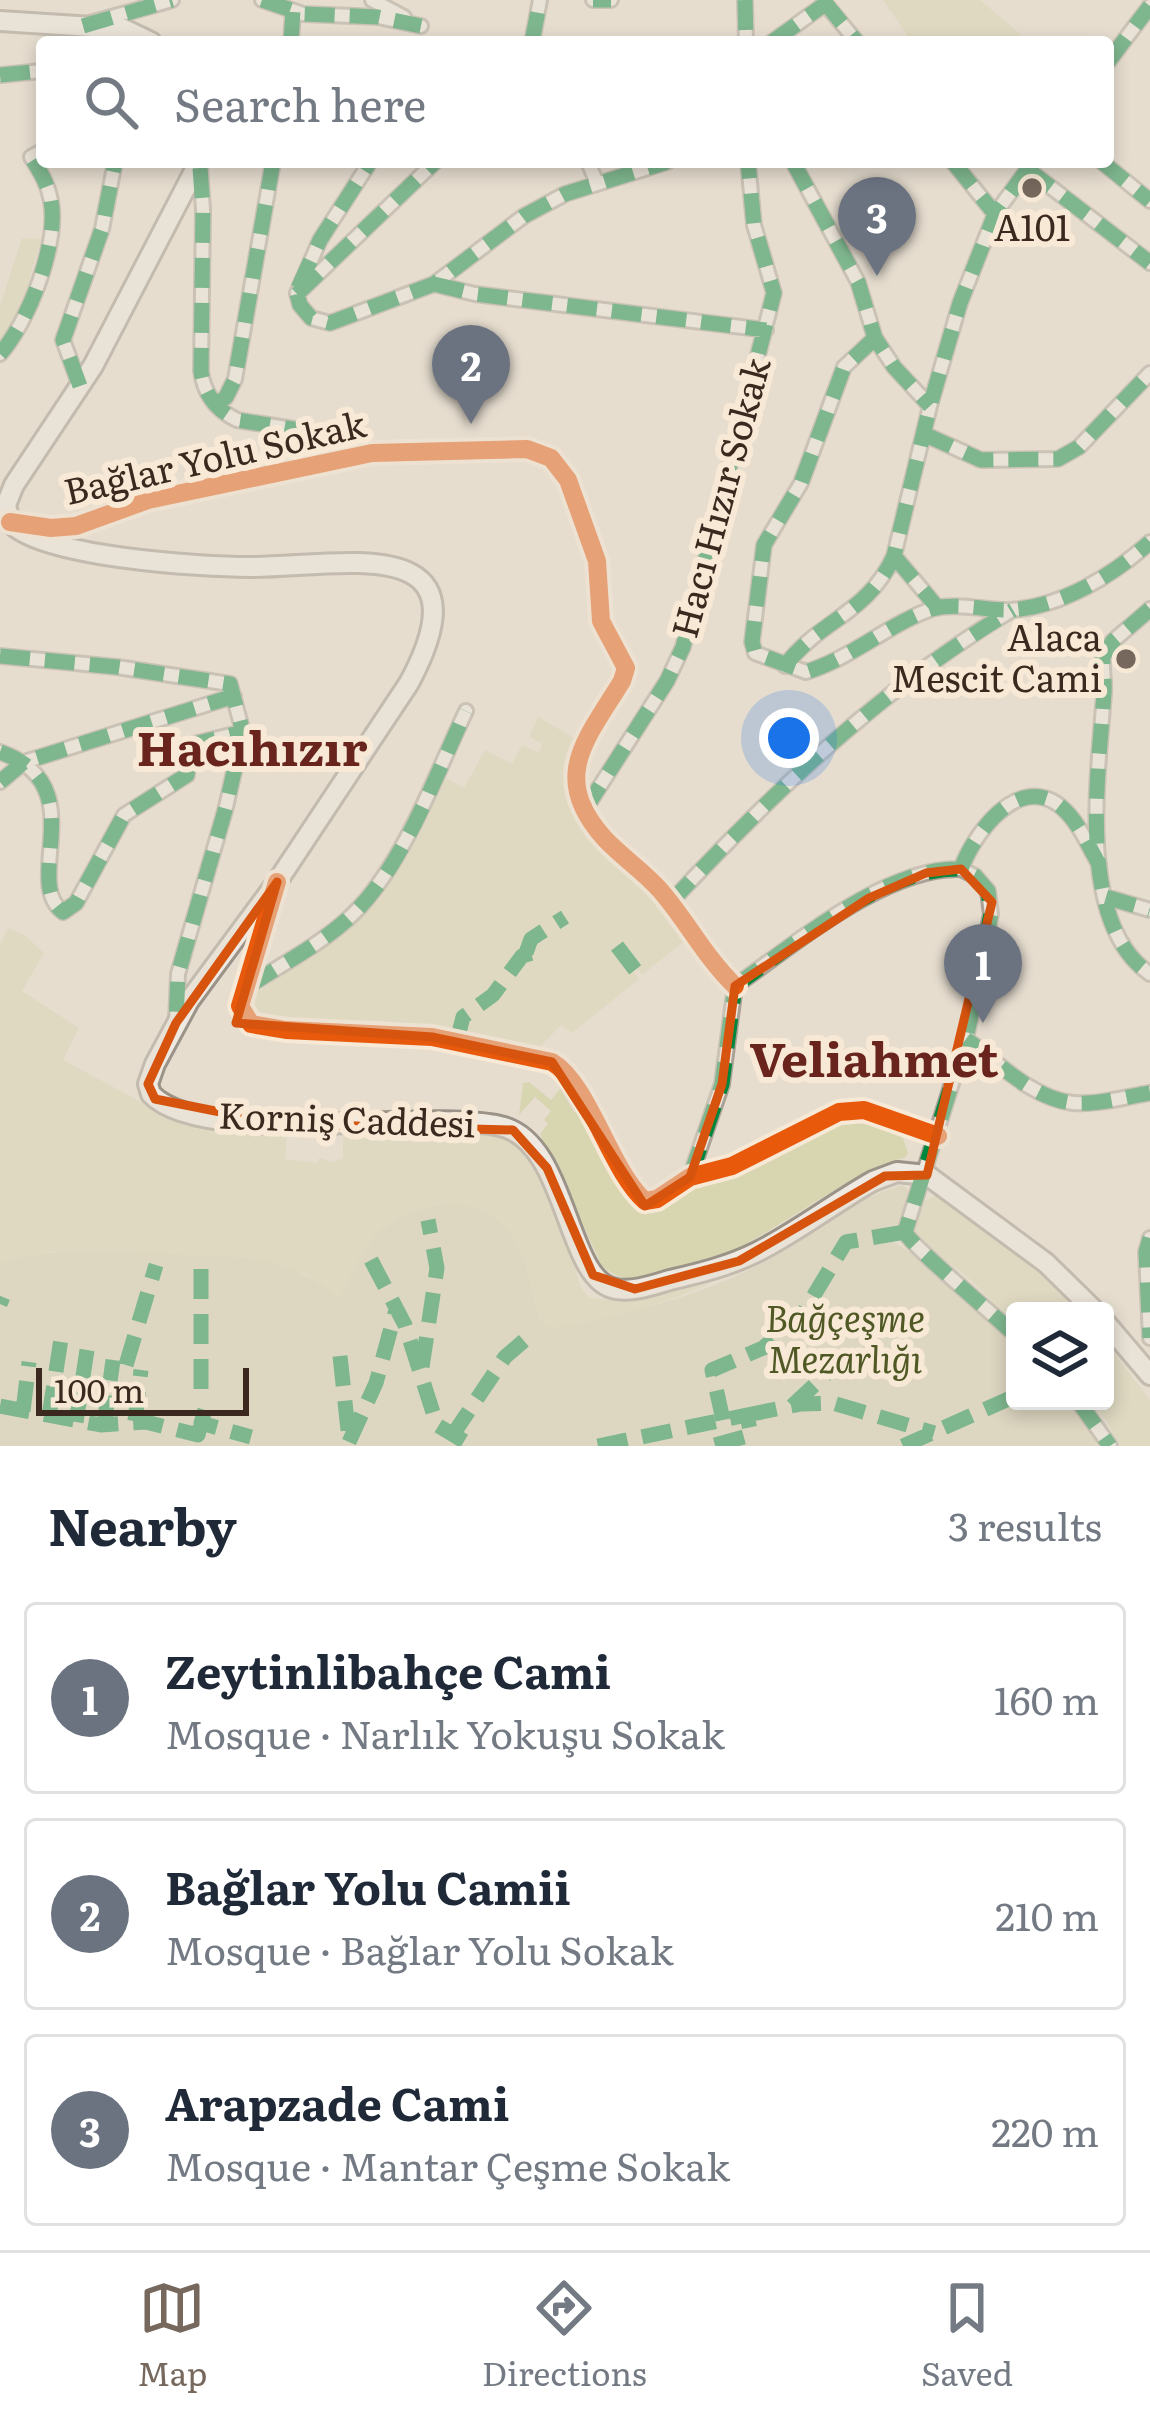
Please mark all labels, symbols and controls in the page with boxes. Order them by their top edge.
search box [36,36,1114,168]
icon: search [78,69,144,135]
text: Search here [174,69,426,136]
marker: A101 [1019,175,1045,201]
pin: 3 [838,177,916,276]
place label: A101 [994,199,1070,252]
pin: 2 [432,325,510,424]
street label: Hacı Hızır Sokak [656,350,782,643]
street label: Bağlar Yolu Sokak [58,395,372,516]
place label: Alaca Mescit Cami [891,609,1103,703]
marker: Alaca Mescit Cami [1113,646,1139,672]
your location [759,708,819,768]
district label: Hacıhızır [137,710,367,781]
pin: 1 [944,924,1022,1023]
district label: Veliahmet [749,1021,999,1092]
street label: Korniş Caddesi [218,1087,477,1148]
park label: Bağçeşme Mezarlığı [765,1290,925,1384]
map controls [1006,1302,1114,1410]
button: layers [1006,1302,1114,1410]
scale bar [36,1362,249,1415]
text: 100 m [54,1364,144,1413]
text: Nearby [48,1486,237,1562]
text: 3 results [948,1495,1102,1553]
text: Zeytinlibahçe Cami [165,1636,611,1703]
text: 1 [82,1669,98,1727]
text: 160 m [994,1669,1099,1727]
text: Mosque · Narlık Yokuşu Sokak [165,1703,725,1761]
text: Bağlar Yolu Camii [165,1852,571,1919]
text: 2 [80,1885,100,1943]
text: 210 m [995,1885,1099,1943]
text: Mosque · Bağlar Yolu Sokak [165,1919,673,1977]
text: Arapzade Cami [165,2068,509,2135]
text: 3 [79,2101,101,2159]
text: 220 m [991,2101,1099,2159]
text: Mosque · Mantar Çeşme Sokak [165,2135,730,2193]
tab: Map [137,2275,207,2396]
tab: Directions [482,2275,647,2396]
tab: Saved [921,2275,1013,2396]

